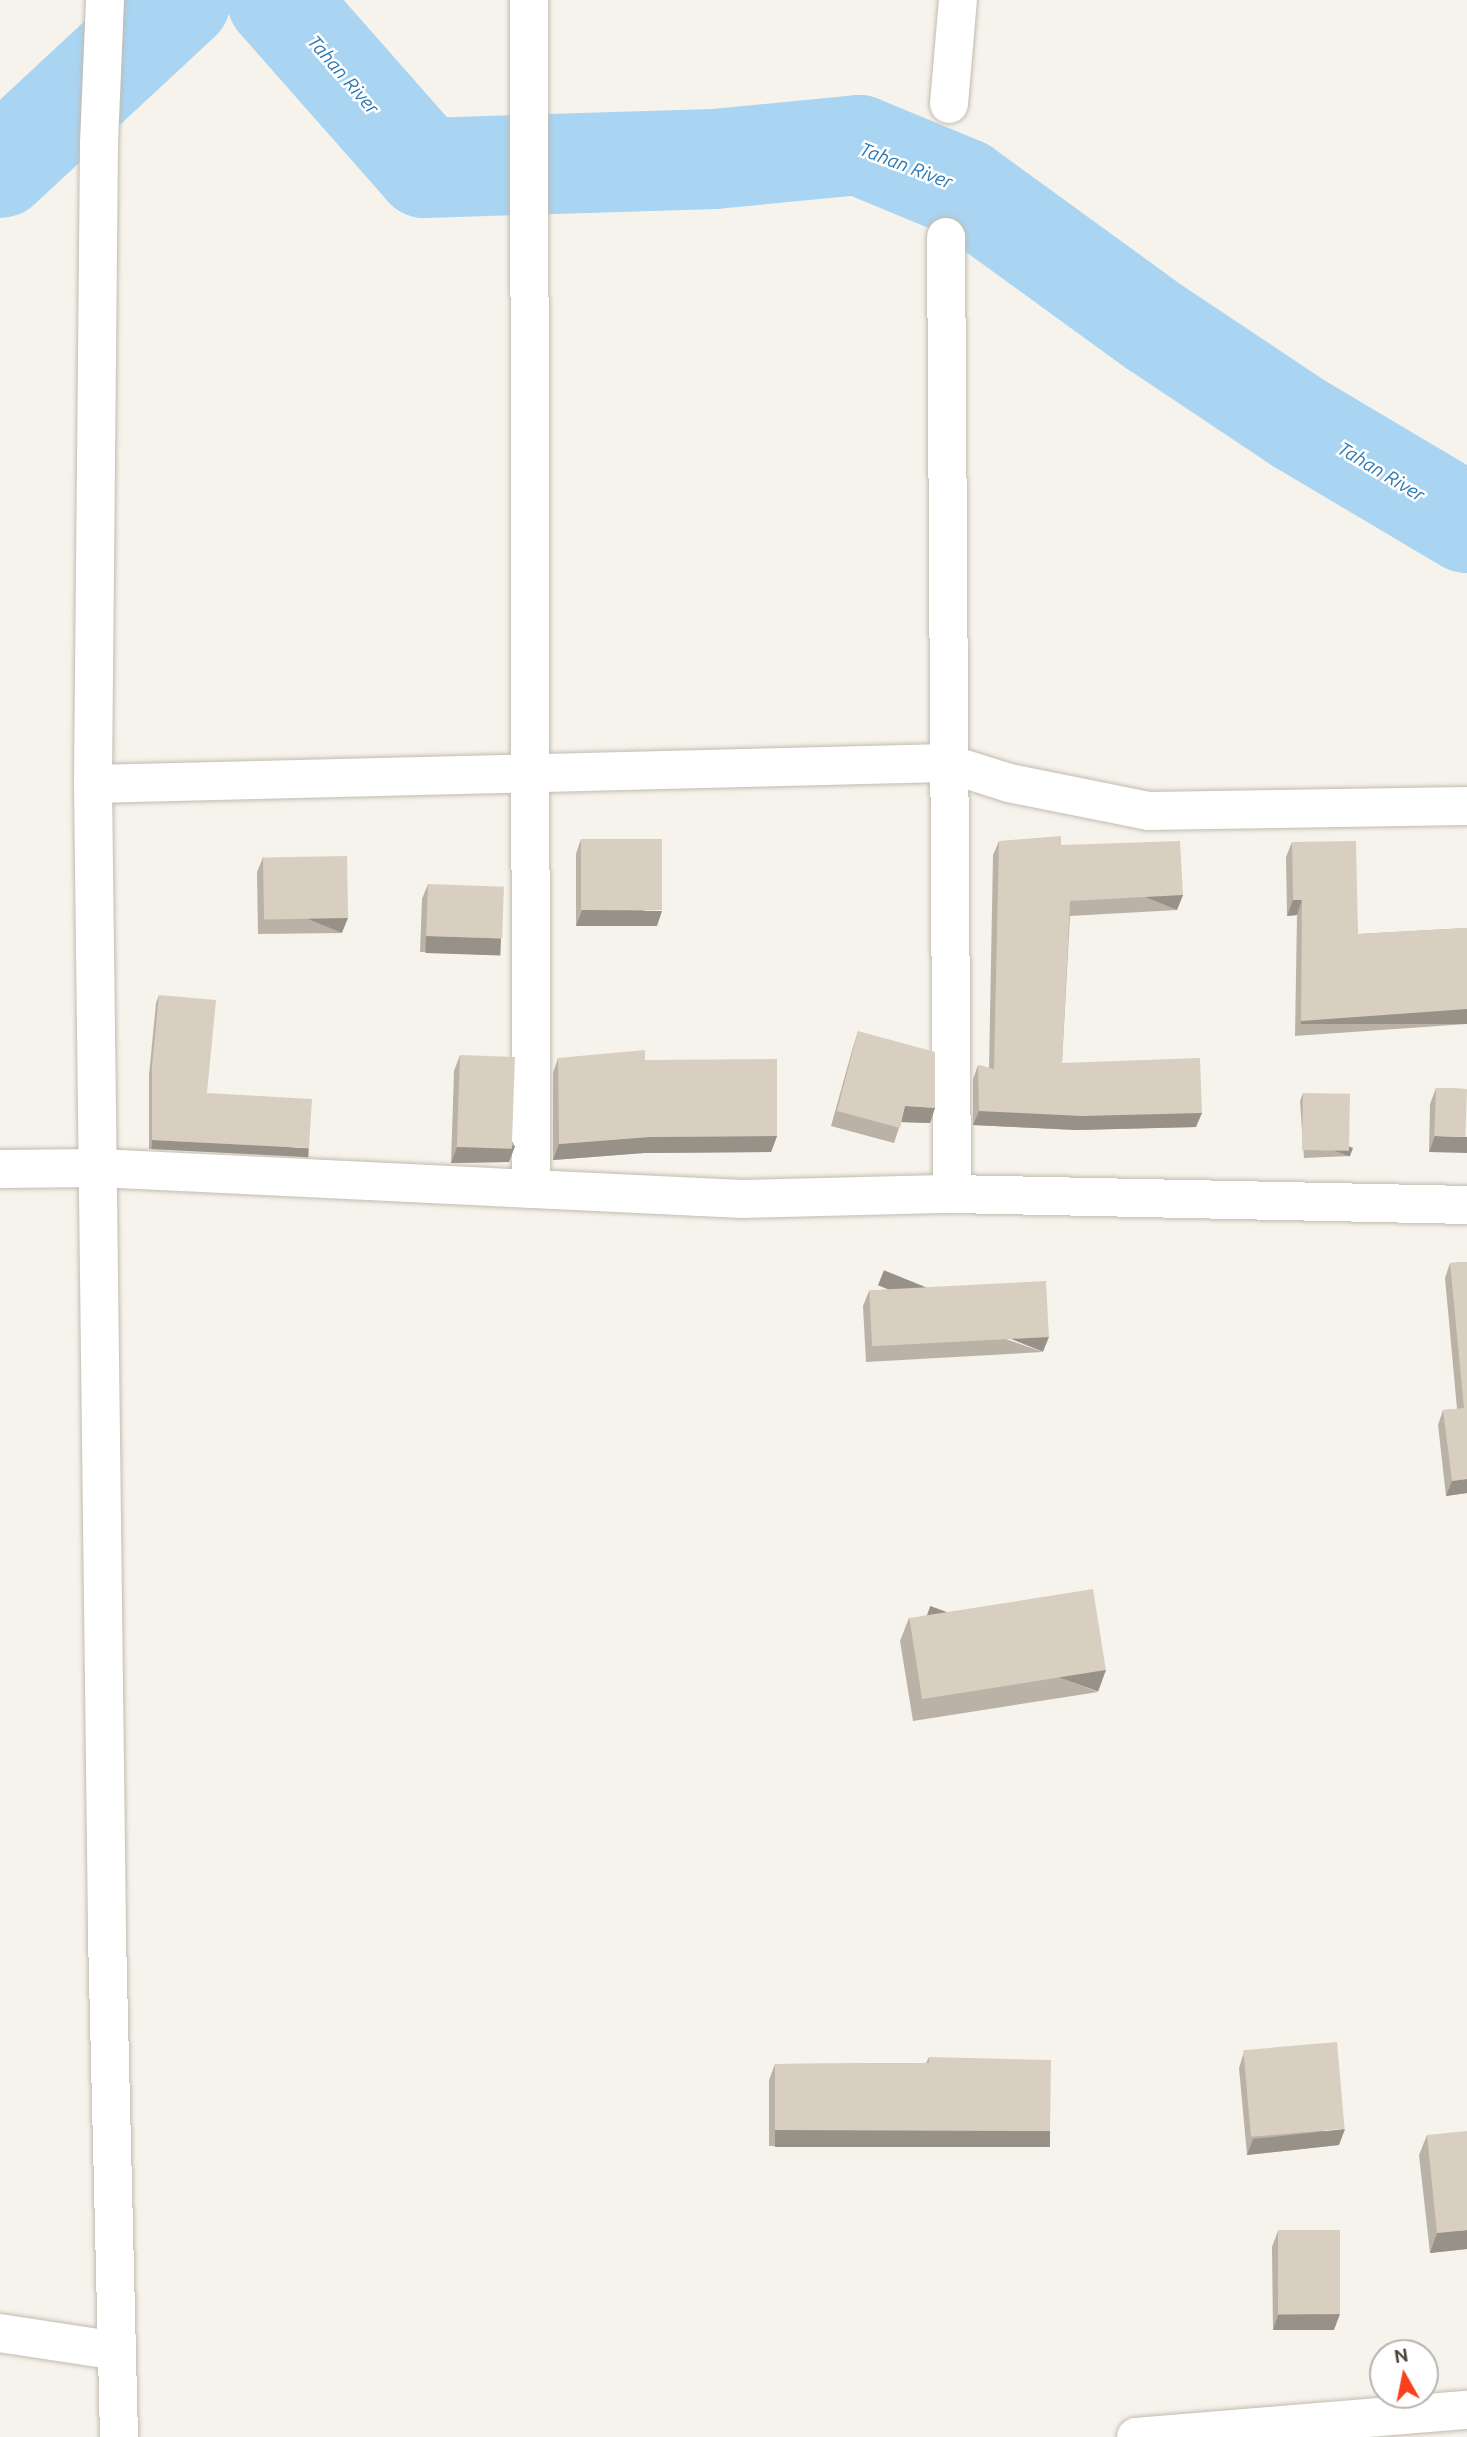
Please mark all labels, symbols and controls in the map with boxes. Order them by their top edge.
water label: Tahan River [302,31,384,119]
water label: Tahan River [856,138,956,194]
water label: Tahan River [1333,437,1429,507]
north arrow [1369,2339,1439,2409]
text: N [1392,2343,1410,2367]

